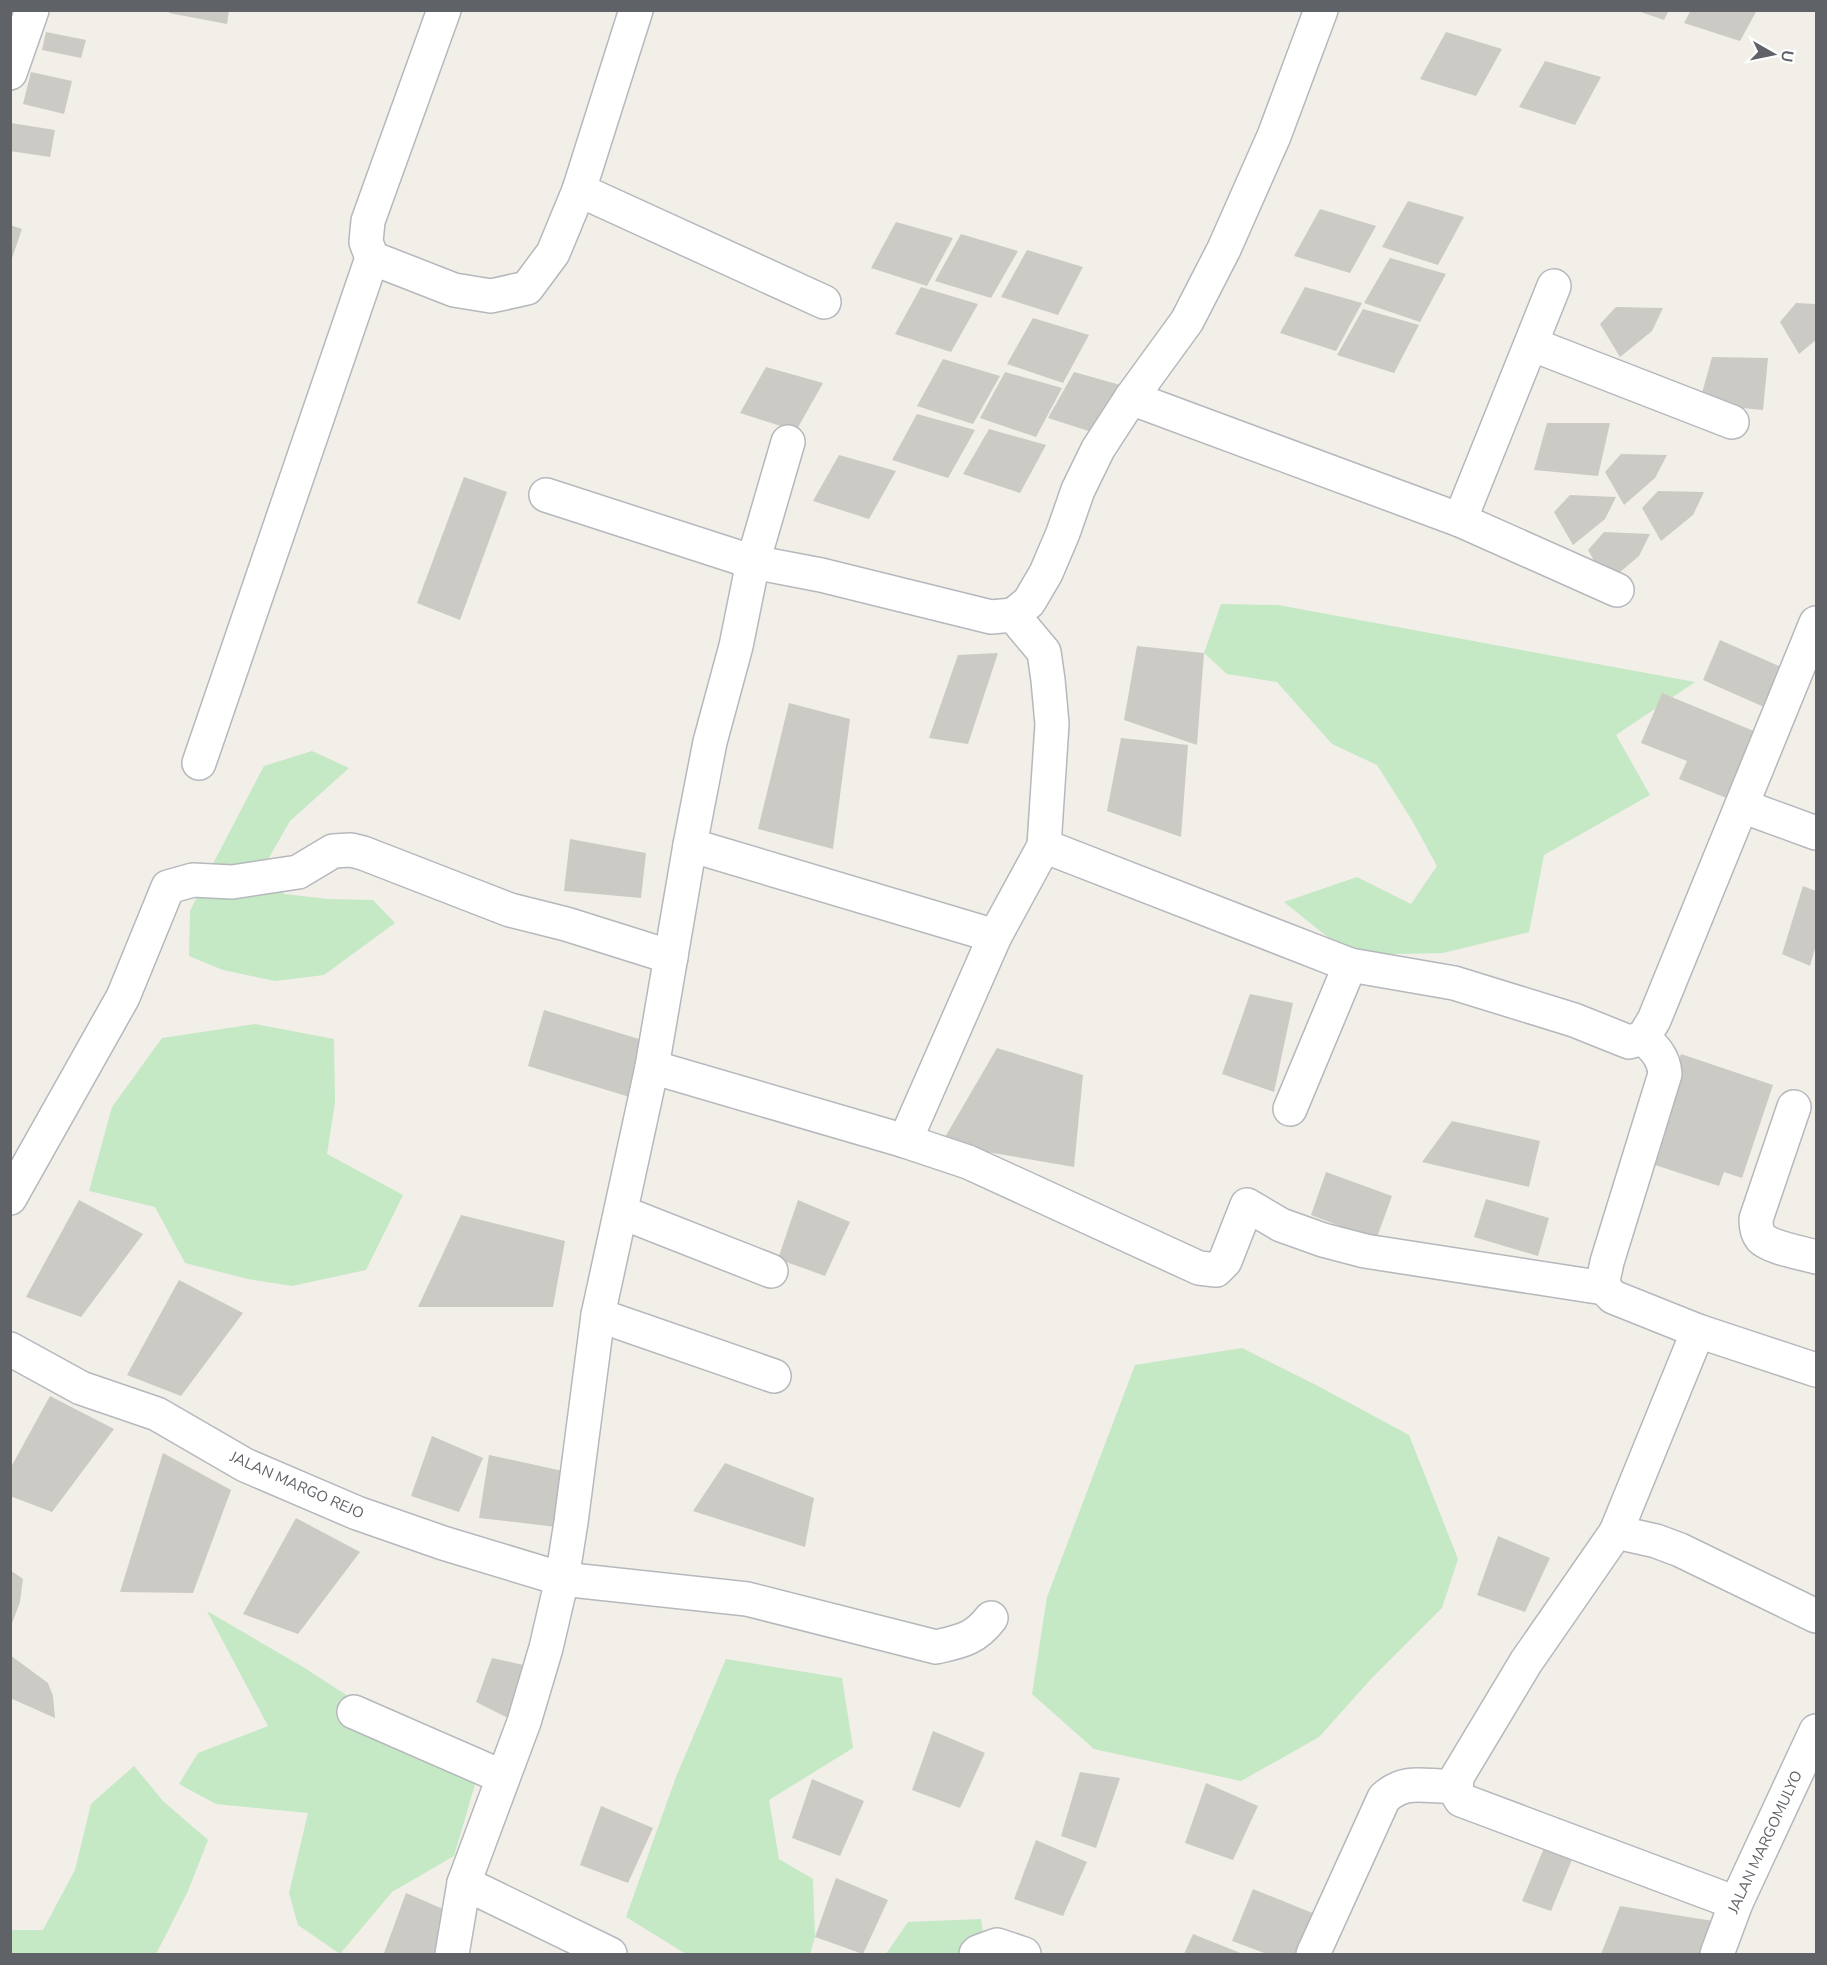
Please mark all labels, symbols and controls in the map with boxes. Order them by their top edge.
north arrow [1743,24,1803,84]
text: U [1775,49,1799,64]
street label: JALAN MARGO REJO [226,1446,367,1524]
street label: JALAN MARGOMULYO [1723,1767,1807,1918]

